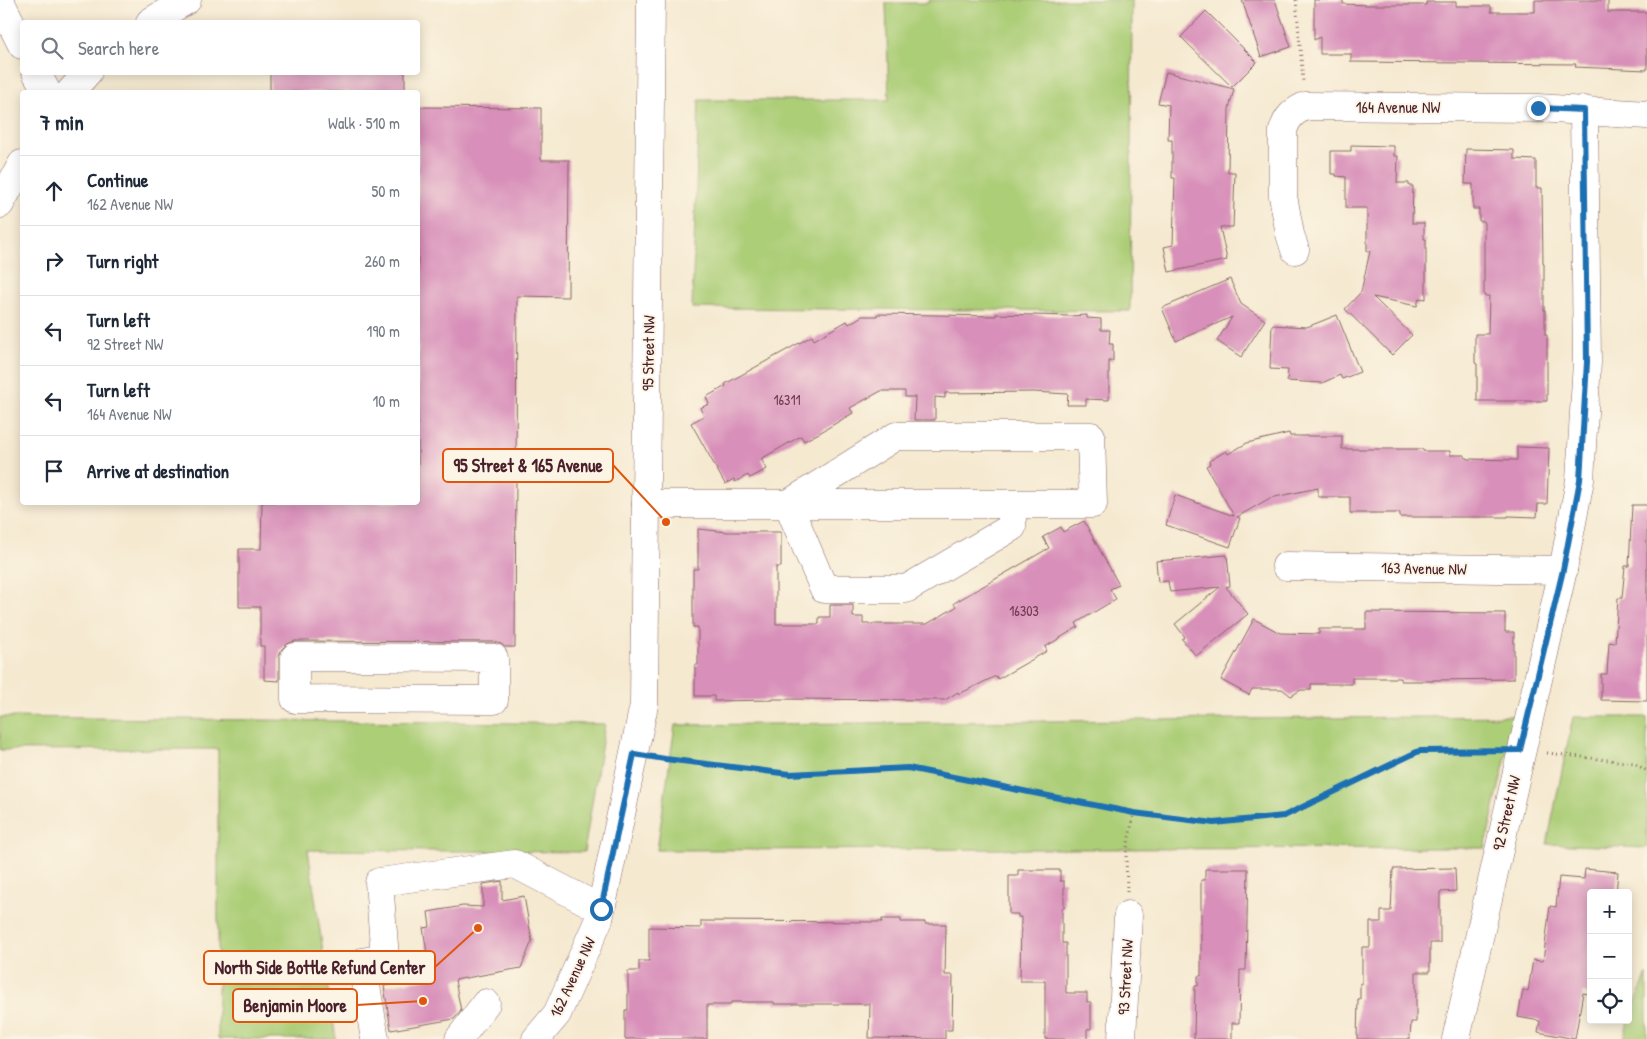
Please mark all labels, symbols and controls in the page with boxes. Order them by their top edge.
search box [20,20,420,75]
icon: search [38,34,66,62]
text: Search here [78,35,159,61]
street label: 164 Avenue NW [1356,96,1440,118]
route end [1527,97,1550,120]
text: 7 min [40,108,84,137]
text: Walk · 510 m [328,112,400,134]
text: Continue [87,167,148,193]
icon: ahead [40,177,68,205]
text: 50 m [372,180,400,202]
text: 162 Avenue NW [87,193,173,215]
icon: right [40,247,68,275]
text: Turn right [87,248,158,274]
text: 260 m [364,250,400,272]
text: Turn left [87,307,150,333]
street label: 95 Street NW [636,315,660,391]
icon: left [40,317,68,345]
text: 190 m [367,320,400,342]
text: 92 Street NW [87,333,163,355]
text: Turn left [87,377,150,403]
icon: left [40,387,68,415]
text: 10 m [372,390,400,412]
house number: 16311 [773,390,801,409]
text: 164 Avenue NW [87,403,172,425]
callout: 95 Street & 165 Avenue [443,449,613,482]
text: 95 Street & 165 Avenue [453,453,603,478]
icon: arrive [40,457,68,485]
text: Arrive at destination [87,458,229,484]
street label: 163 Avenue NW [1381,556,1467,580]
house number: 16303 [1009,601,1039,620]
street label: 92 Street NW [1487,773,1525,853]
map controls [1587,889,1632,1024]
button: + [1587,889,1632,934]
route start [590,898,613,921]
street label: 162 Avenue NW [544,933,600,1021]
button: − [1587,934,1632,979]
street label: 93 Street NW [1112,938,1138,1016]
callout: North Side Bottle Refund Center [204,951,435,984]
text: North Side Bottle Refund Center [215,955,426,980]
button: locate [1587,979,1632,1024]
callout: Benjamin Moore [233,989,357,1022]
text: Benjamin Moore [243,993,348,1018]

